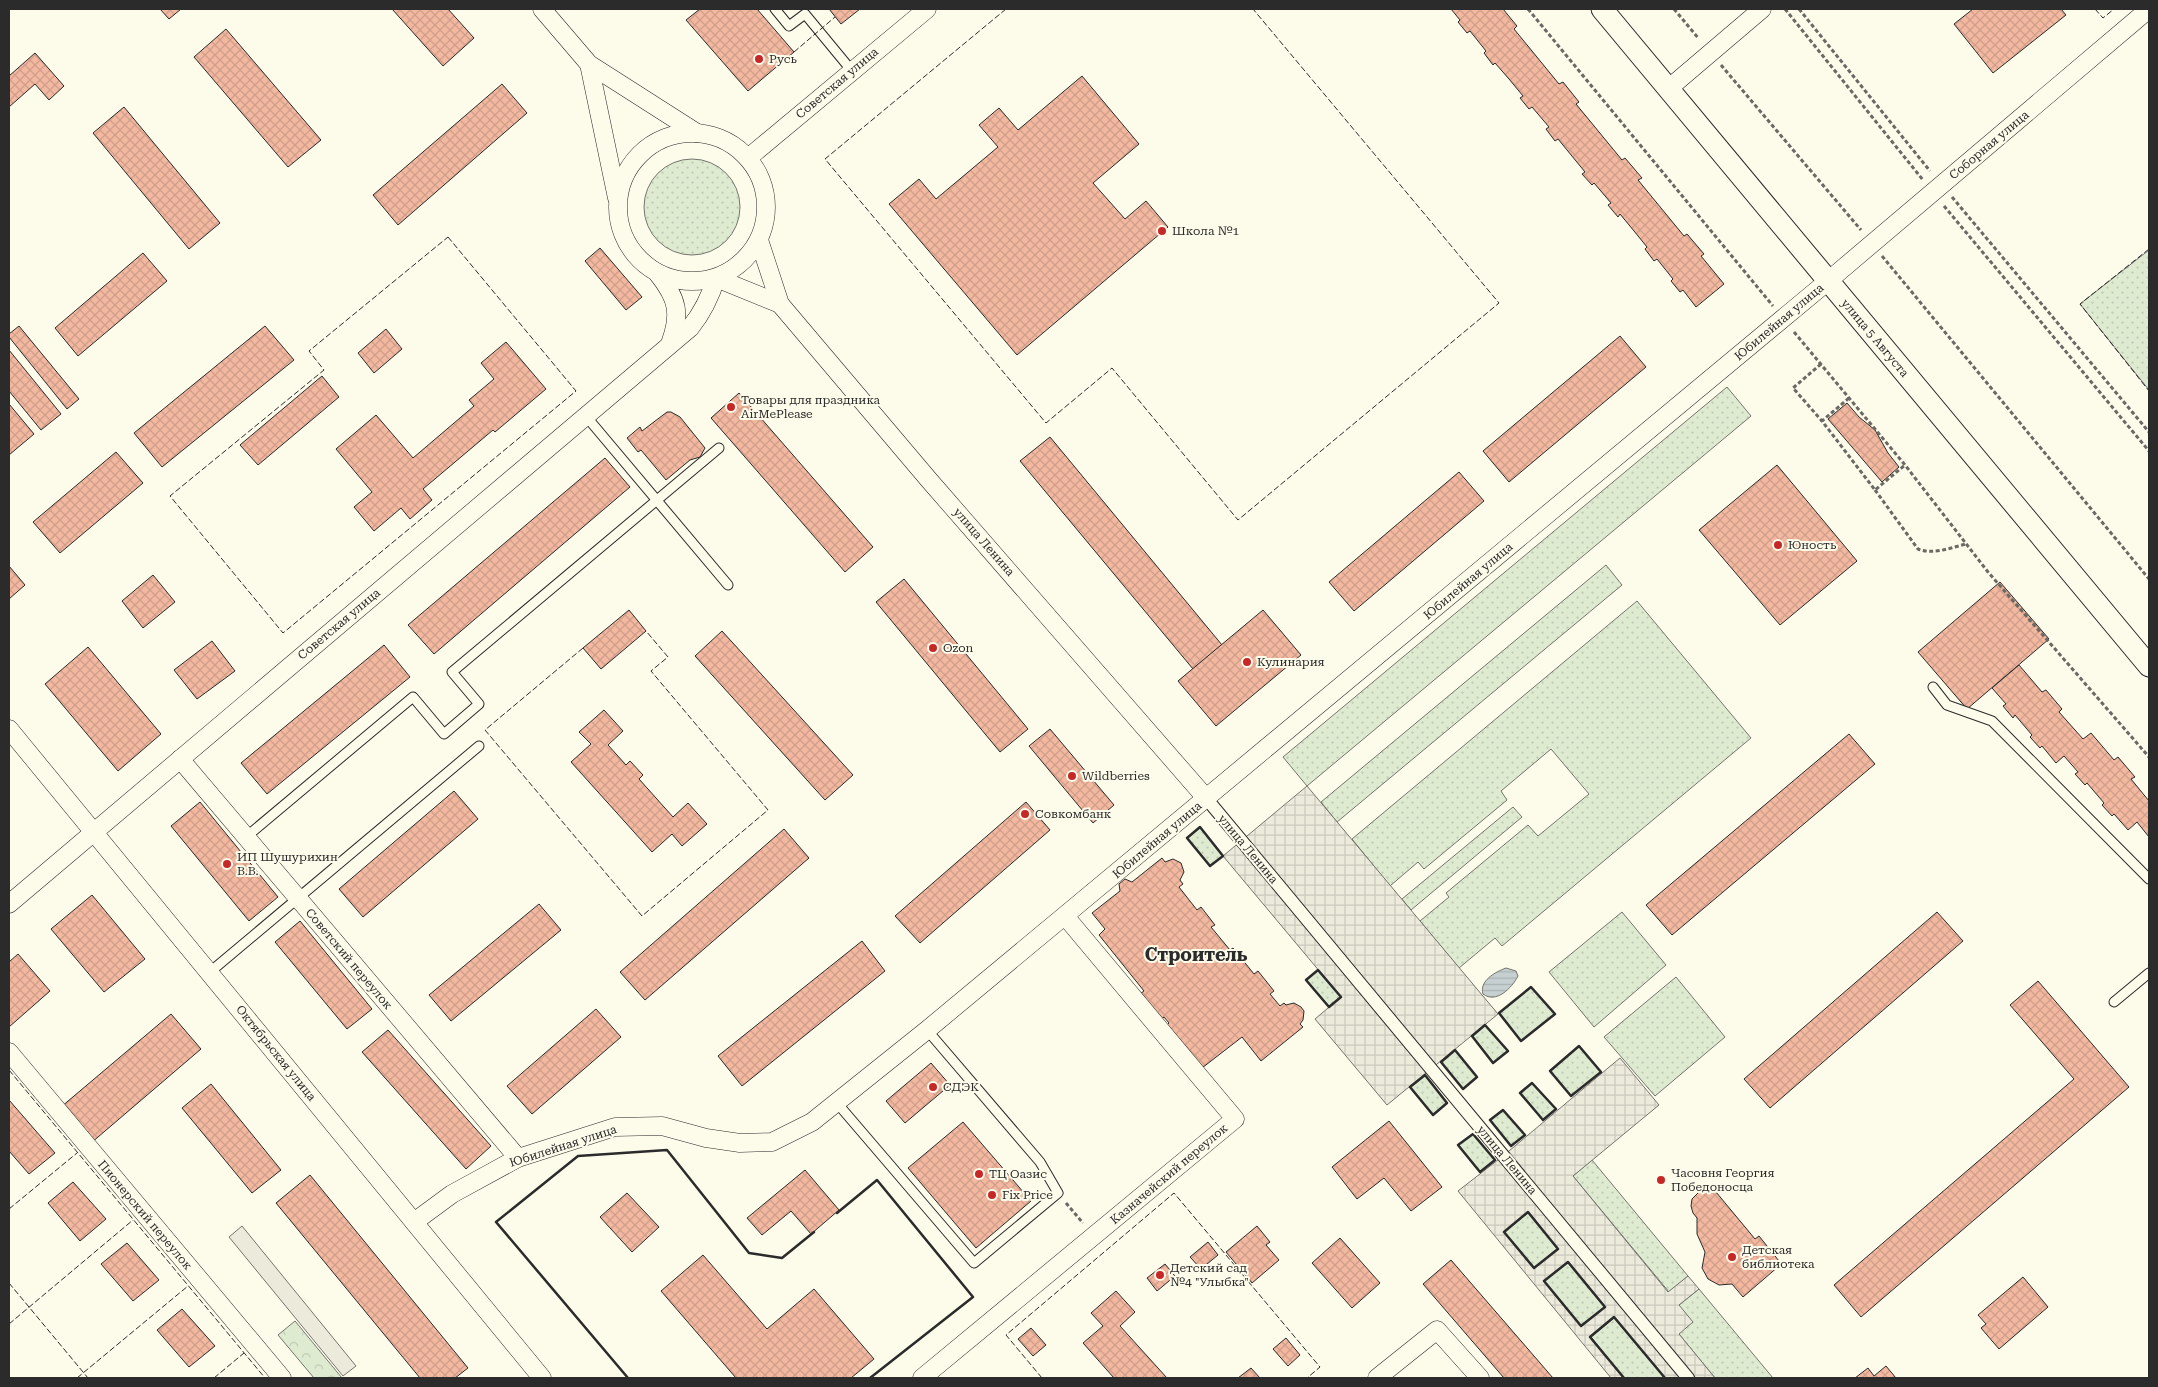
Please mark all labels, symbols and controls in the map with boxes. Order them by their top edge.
street label: Советская улица [793,44,881,121]
place label: Русь [769,52,798,66]
marker: Русь [753,53,765,65]
street label: Соборная улица [1946,107,2032,182]
place label: Школа №1 [1172,224,1240,238]
marker: Школа №1 [1156,225,1168,237]
street label: Юбилейная улица [1732,280,1827,363]
street label: улица 5 Августа [1838,296,1912,380]
place label: Товары для праздника AirMePlease [741,393,881,421]
marker: Товары для праздника AirMePlease [725,401,737,413]
street label: улица Ленина [951,505,1018,579]
place label: Юность [1788,538,1837,552]
street label: Юбилейная улица [1421,539,1516,622]
marker: Юность [1772,539,1784,551]
street label: Советская улица [295,585,383,662]
place label: Ozon [943,641,974,655]
marker: Ozon [927,642,939,654]
place label: Кулинария [1257,655,1325,669]
marker: Кулинария [1241,656,1253,668]
place label: Wildberries [1082,769,1150,783]
marker: Wildberries [1066,770,1078,782]
street label: Юбилейная улица [1110,798,1205,881]
place label: Совкомбанк [1035,807,1112,821]
marker: Совкомбанк [1019,808,1031,820]
street label: улица Ленина [1215,812,1281,887]
place label: ИП Шушурихин В.В. [237,850,338,878]
marker: ИП Шушурихин В.В. [221,858,233,870]
street label: Советский переулок [303,906,396,1013]
district label: Строитель [1145,944,1248,965]
street label: Октябрьская улица [233,1002,319,1104]
place label: СДЭК [943,1080,979,1094]
marker: СДЭК [927,1081,939,1093]
street label: Казначейский переулок [1108,1121,1231,1227]
street label: Юбилейная улица [508,1122,619,1170]
street label: улица Ленина [1474,1123,1540,1198]
street label: Пионерский переулок [95,1157,195,1273]
place label: Часовня Георгия Победоносца [1671,1166,1775,1194]
place label: ТЦ Оазис [989,1167,1047,1181]
marker: ТЦ Оазис [973,1168,985,1180]
marker: Часовня Георгия Победоносца [1655,1174,1667,1186]
place label: Fix Price [1002,1188,1053,1202]
marker: Fix Price [986,1189,998,1201]
place label: Детская библиотека [1742,1243,1815,1271]
marker: Детская библиотека [1726,1251,1738,1263]
place label: Детский сад №4 "Улыбка" [1170,1261,1249,1289]
marker: Детский сад №4 "Улыбка" [1154,1269,1166,1281]

